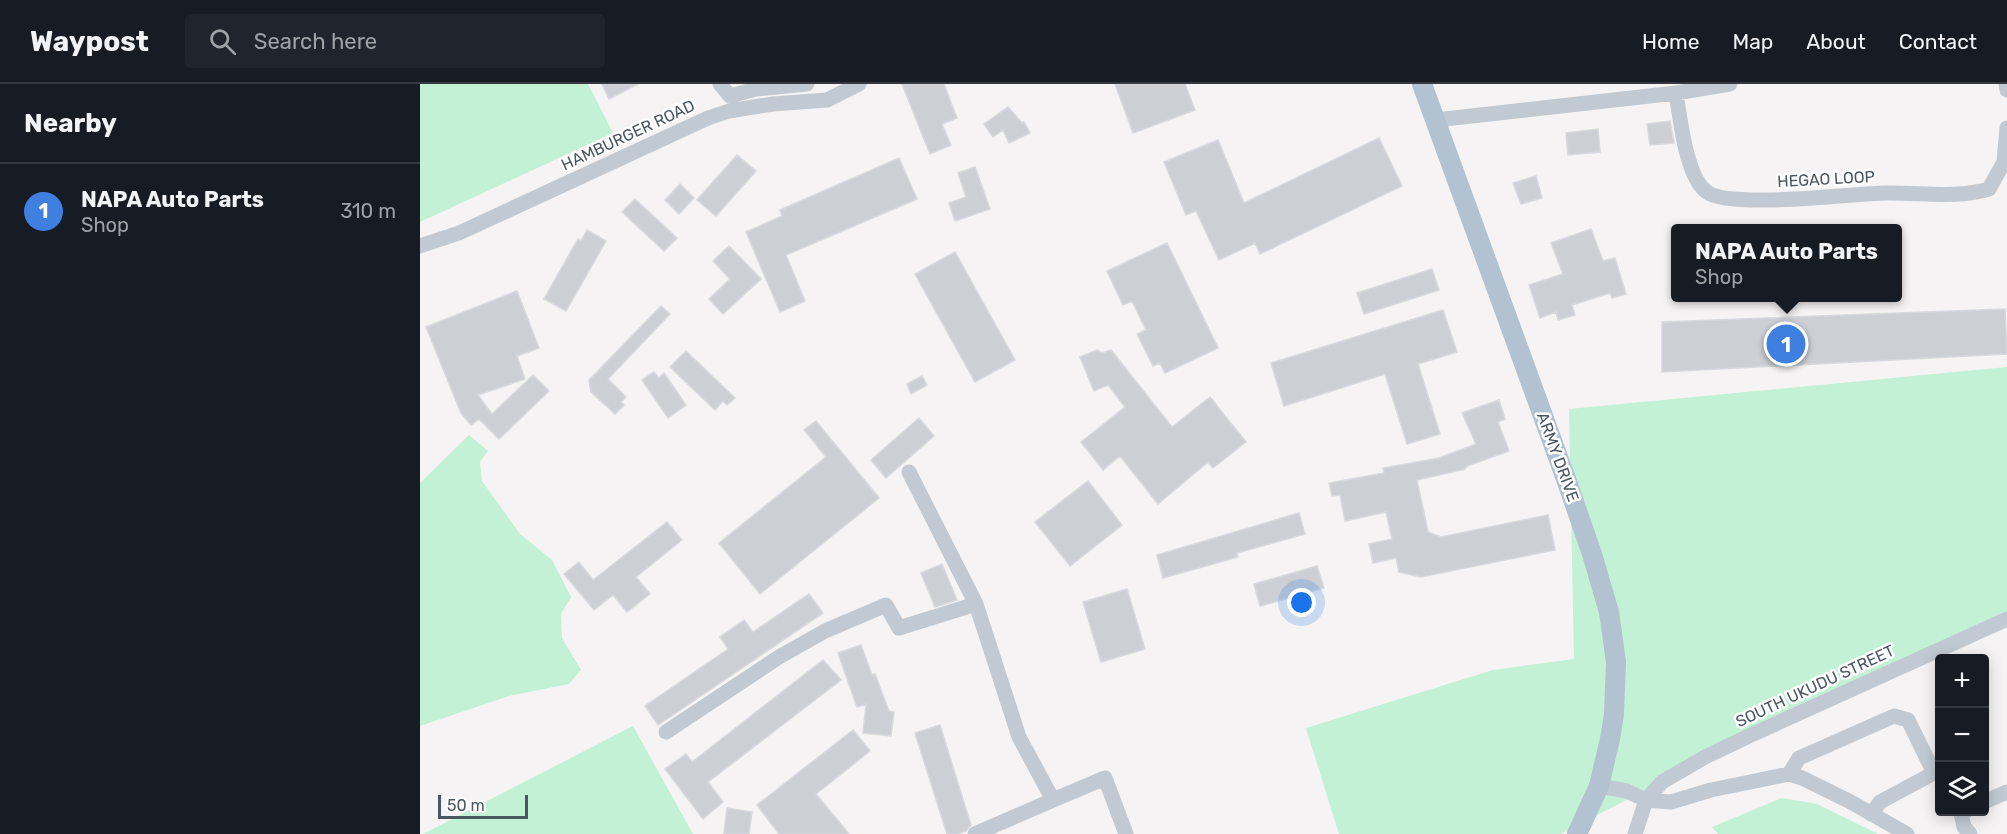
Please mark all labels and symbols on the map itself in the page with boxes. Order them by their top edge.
street label: HAMBURGER ROAD [558,96,698,174]
street label: HEGAO LOOP [1777,167,1875,191]
pin: 1 [1766,322,1806,366]
street label: ARMY DRIVE [1533,410,1583,504]
your location [1287,588,1316,617]
street label: SOUTH UKUDU STREET [1733,641,1897,731]
scale bar [438,792,528,820]

